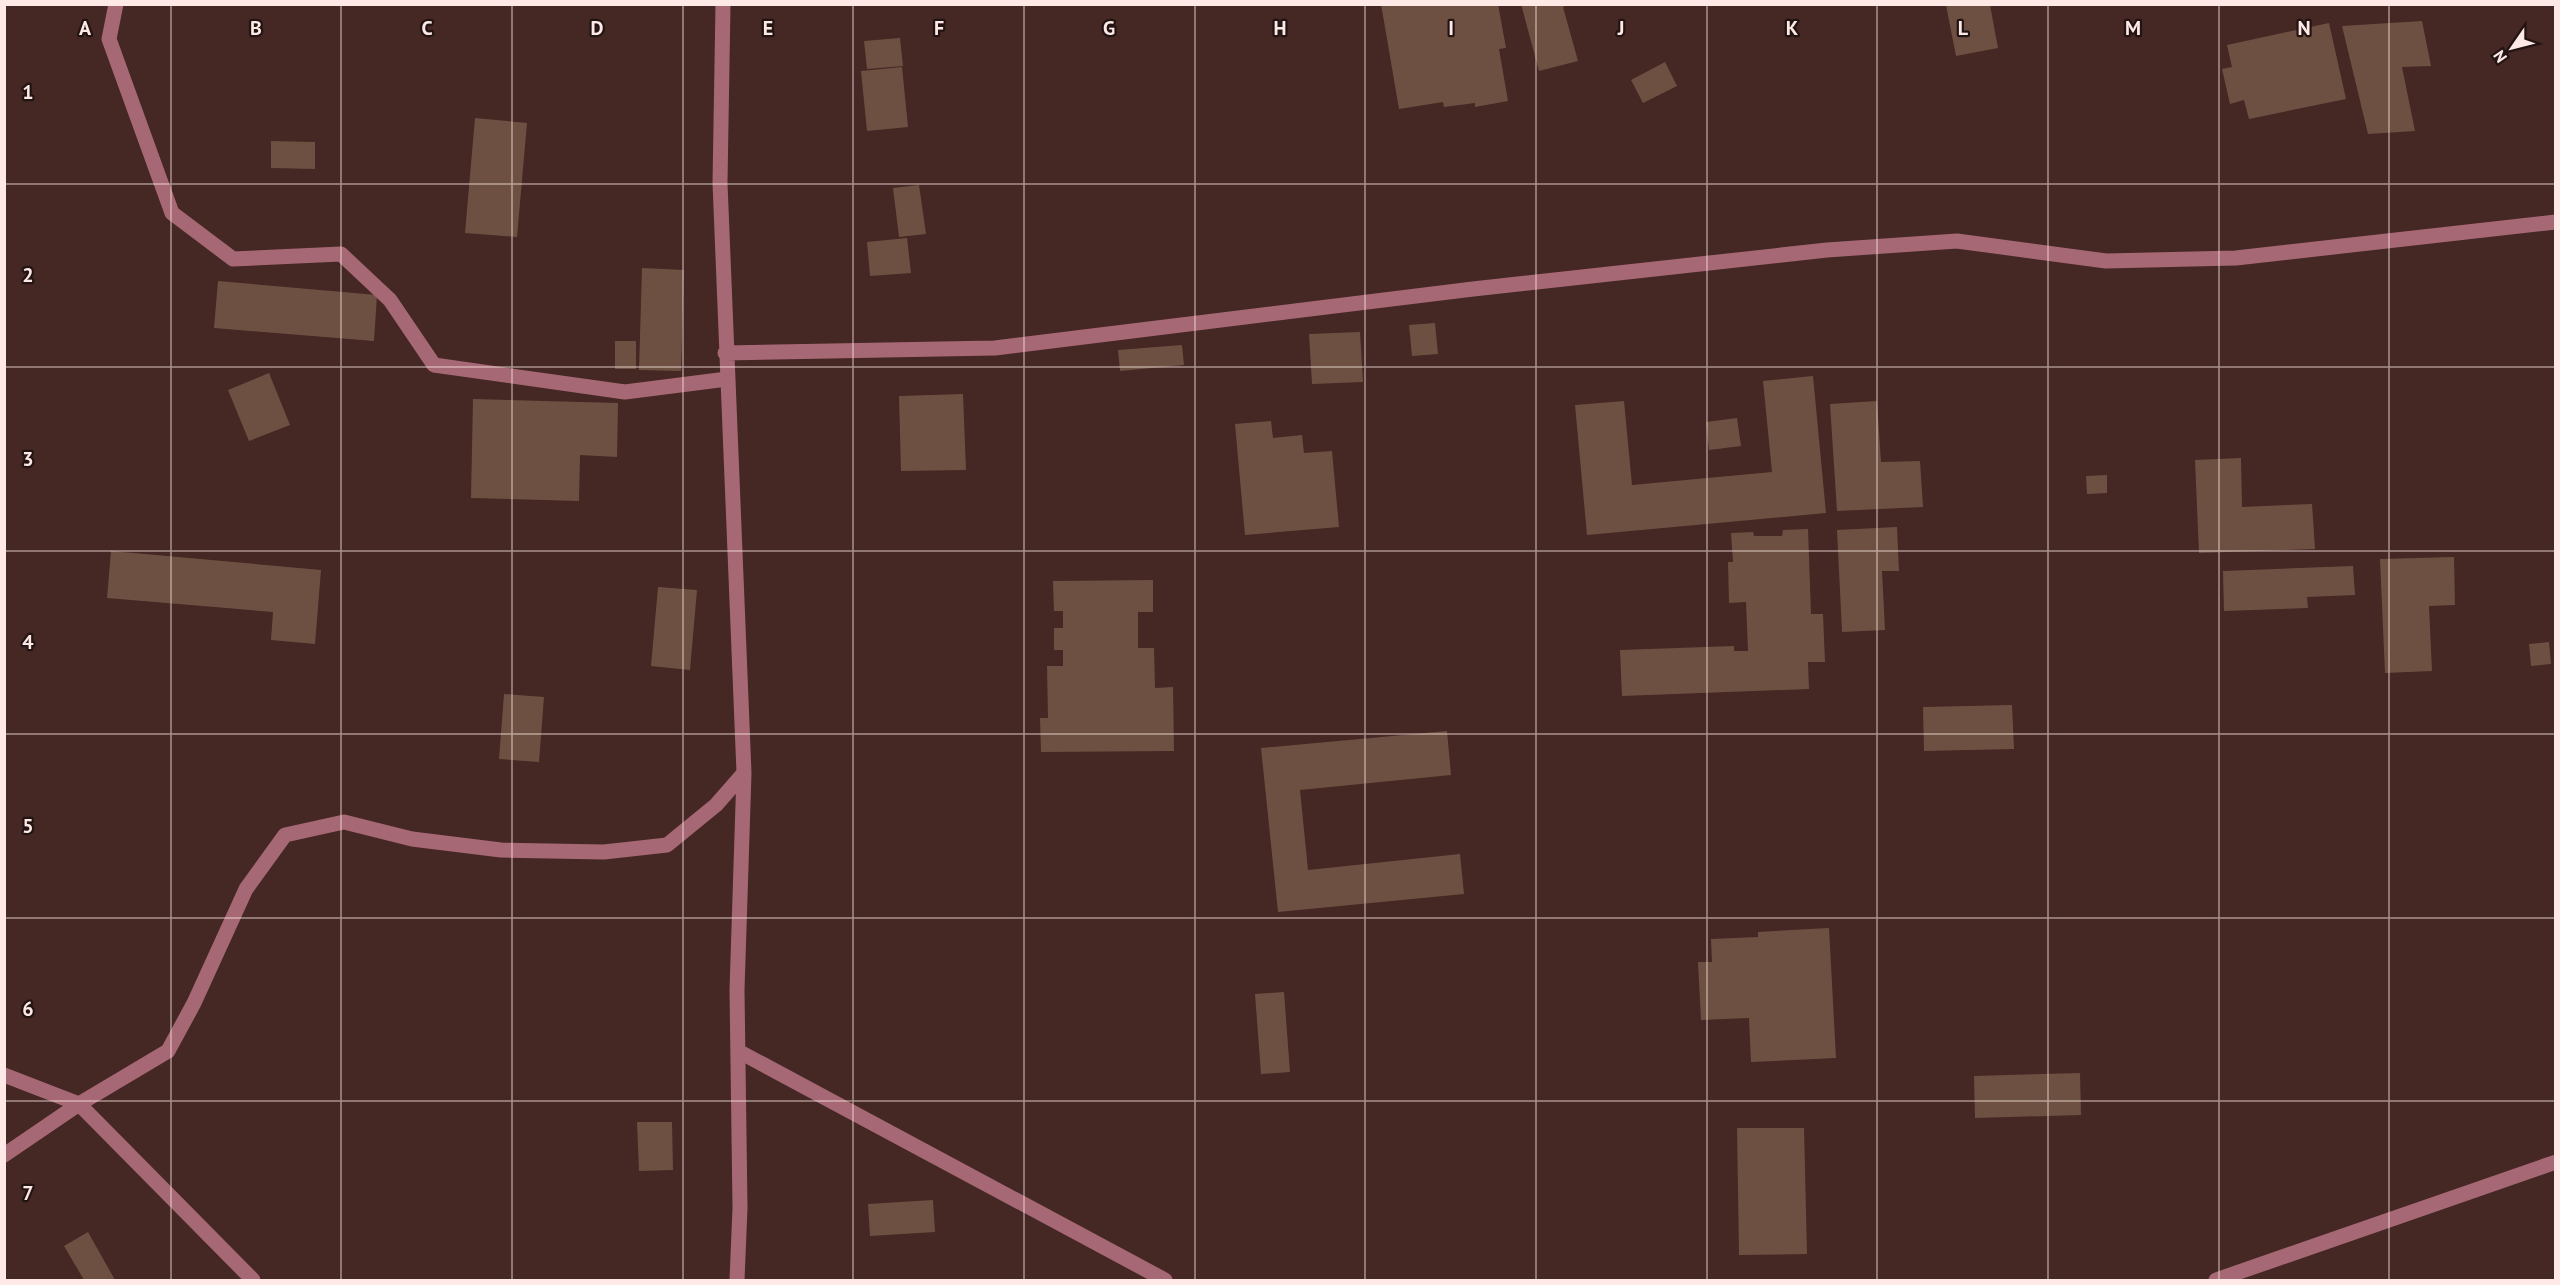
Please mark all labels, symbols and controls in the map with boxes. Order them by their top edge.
text: A [79,15,92,41]
text: B [250,15,262,41]
text: C [421,15,433,41]
text: D [591,15,604,41]
text: E [763,15,773,41]
text: F [934,15,944,41]
text: G [1103,15,1115,41]
text: H [1273,15,1287,41]
text: I [1448,15,1454,41]
text: J [1617,15,1624,41]
text: K [1786,15,1799,41]
text: L [1958,15,1969,41]
text: M [2125,15,2141,41]
text: N [2297,15,2311,41]
north arrow [2482,18,2542,78]
text: N [2489,47,2511,67]
text: 1 [22,79,34,105]
text: 2 [22,262,34,288]
text: 3 [22,446,34,472]
text: 4 [22,629,34,655]
text: 5 [22,813,34,839]
text: 6 [22,996,34,1022]
text: 7 [22,1180,34,1206]

